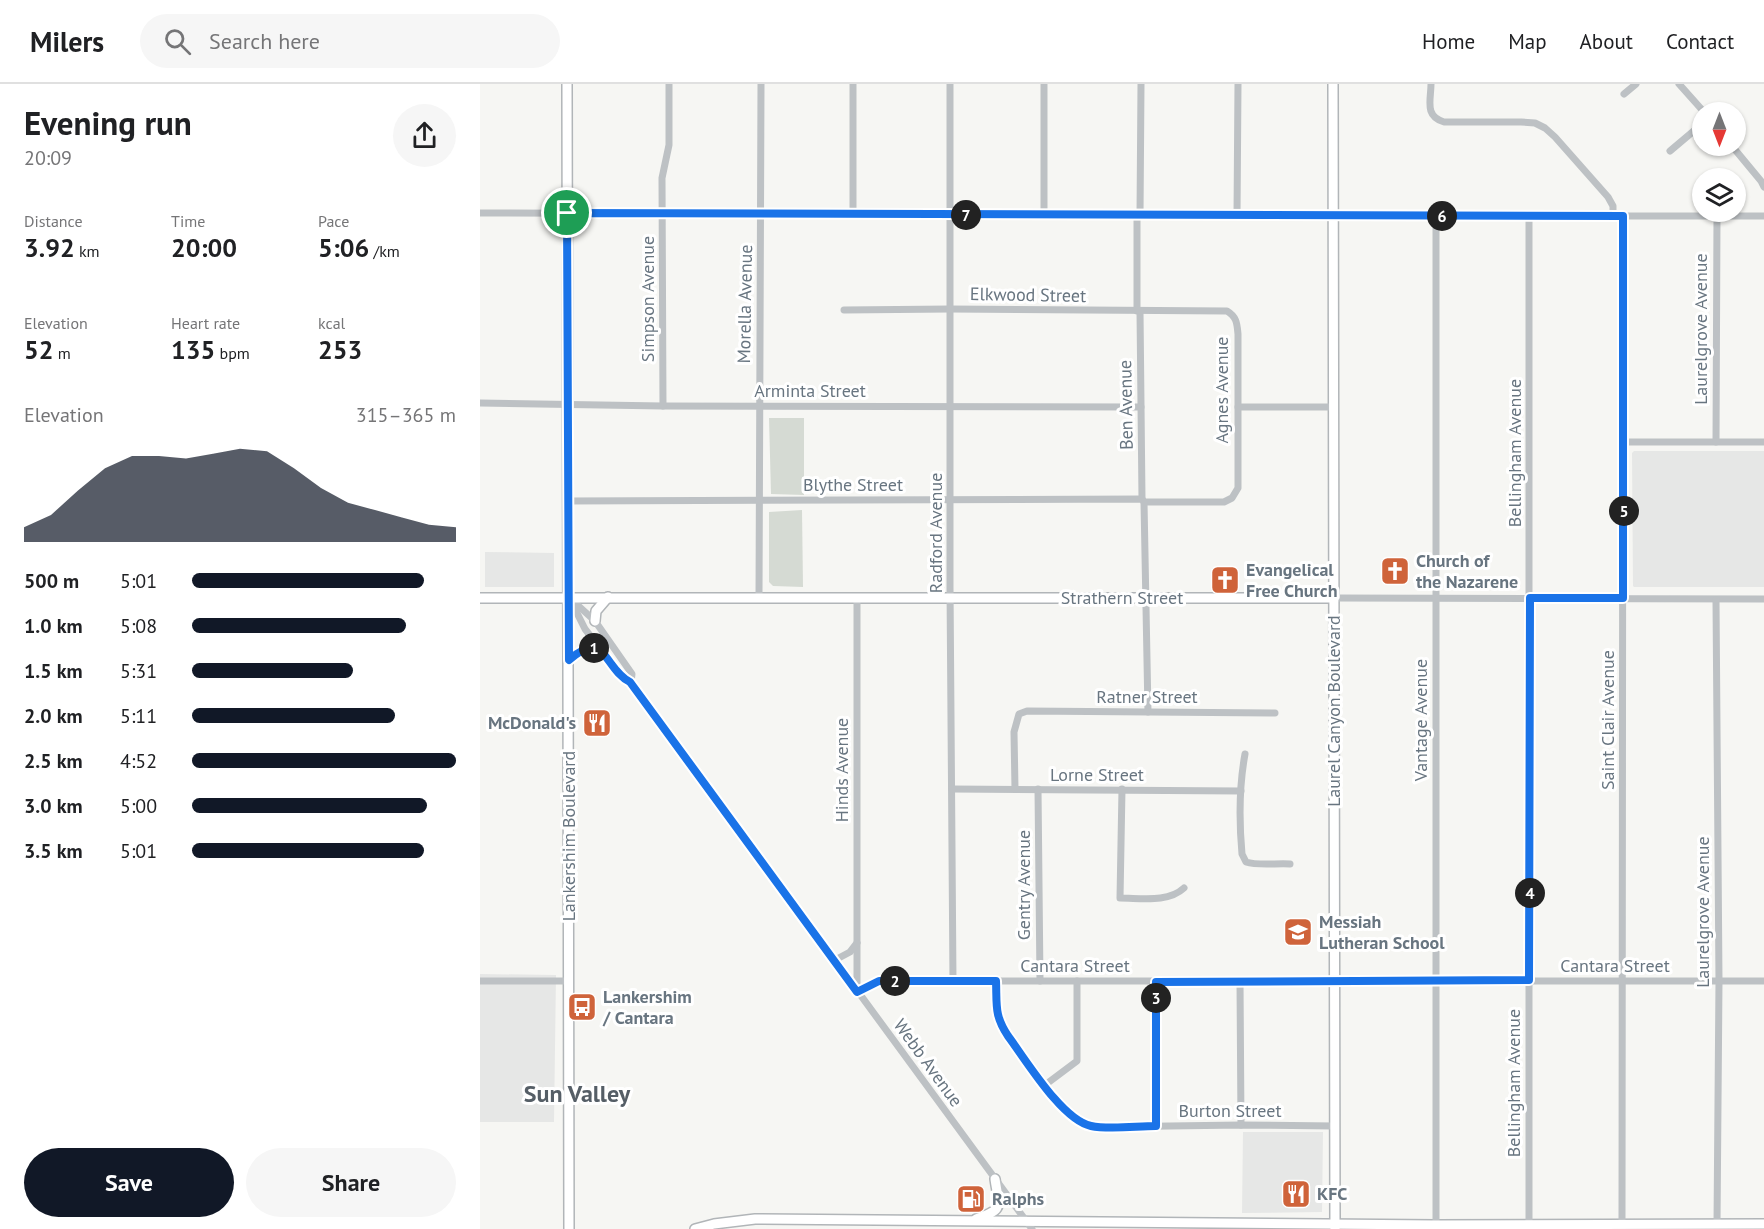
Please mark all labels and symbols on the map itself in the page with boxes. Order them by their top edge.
north arrow [1692,102,1746,156]
pin [541,187,592,238]
pin: 7 [951,200,981,230]
pin: 6 [1427,201,1457,231]
street label: Simpson Avenue [636,236,659,362]
street label: Morella Avenue [732,244,757,364]
street label: Laurelgrove Avenue [1689,253,1712,405]
street label: Elkwood Street [970,282,1086,307]
street label: Agnes Avenue [1210,337,1233,443]
street label: Ben Avenue [1113,360,1138,450]
street label: Arminta Street [754,379,866,402]
street label: Bellingham Avenue [1503,379,1526,527]
street label: Blythe Street [803,473,903,496]
street label: Radford Avenue [924,473,947,593]
pin: 5 [1609,496,1639,526]
place label: Church of the Nazarene [1416,549,1518,593]
church icon: Church of the Nazarene [1379,555,1411,587]
place label: Evangelical Free Church [1246,558,1337,602]
church icon: Evangelical Free Church [1209,564,1241,596]
street label: Strathern Street [1061,586,1183,609]
street label: Laurel Canyon Boulevard [1322,615,1345,807]
pin: 1 [579,633,609,663]
street label: Saint Clair Avenue [1596,650,1619,790]
street label: Vantage Avenue [1409,659,1432,782]
street label: Ratner Street [1096,685,1198,708]
restaurant icon: McDonald's [581,707,613,739]
place label: McDonald's [488,711,576,734]
street label: Hinds Avenue [830,718,853,822]
street label: Lankershim Boulevard [557,751,580,921]
street label: Lorne Street [1050,763,1144,786]
street label: Gentry Avenue [1012,830,1035,940]
street label: Laurelgrove Avenue [1691,836,1714,988]
pin: 4 [1515,878,1545,908]
place label: Messiah Lutheran School [1319,910,1445,954]
school or university icon: Messiah Lutheran School [1282,916,1314,948]
street label: Cantara Street [1020,954,1130,977]
street label: Cantara Street [1560,954,1670,977]
pin: 2 [880,966,910,996]
pin: 3 [1141,983,1171,1013]
place label: Lankershim / Cantara [602,985,692,1029]
bus stop icon: Lankershim / Cantara [566,991,598,1023]
street label: Bellingham Avenue [1502,1009,1525,1157]
street label: Webb Avenue [889,1014,968,1111]
district label: Sun Valley [524,1078,631,1109]
street label: Burton Street [1178,1099,1282,1122]
restaurant icon: KFC [1280,1178,1312,1210]
place label: KFC [1317,1182,1347,1205]
fuel station icon: Ralphs [955,1183,987,1215]
place label: Ralphs [992,1187,1045,1210]

